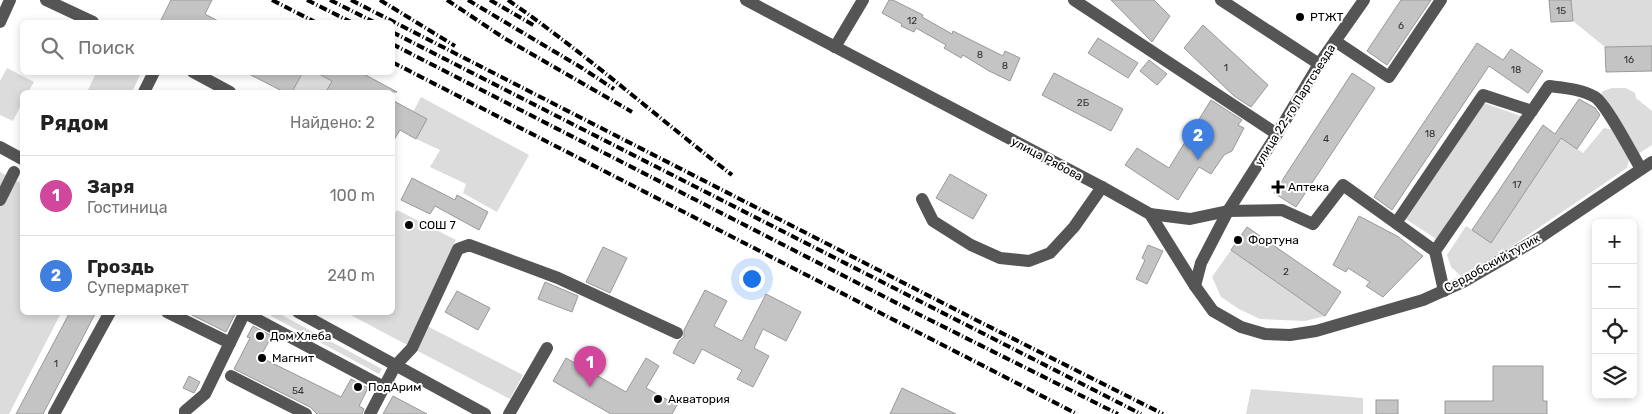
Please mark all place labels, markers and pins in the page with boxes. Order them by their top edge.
place label: РТЖТ [1310,10,1344,24]
marker: РТЖТ [1294,11,1306,23]
pin: 2 [1182,119,1214,160]
place label: Аптека [1288,180,1329,194]
marker: Аптека [1272,181,1284,193]
place label: СОШ 7 [419,218,456,232]
marker: СОШ 7 [403,219,415,231]
place label: Фортуна [1248,233,1299,247]
marker: Фортуна [1232,234,1244,246]
place label: Дом Хлеба [270,329,331,343]
marker: Дом Хлеба [254,330,266,342]
pin: 1 [574,346,606,387]
place label: Магнит [272,351,314,365]
marker: Магнит [256,352,268,364]
place label: ПодАрим [368,380,421,394]
marker: ПодАрим [352,381,364,393]
place label: Акватория [668,392,730,406]
marker: Акватория [652,393,664,405]

